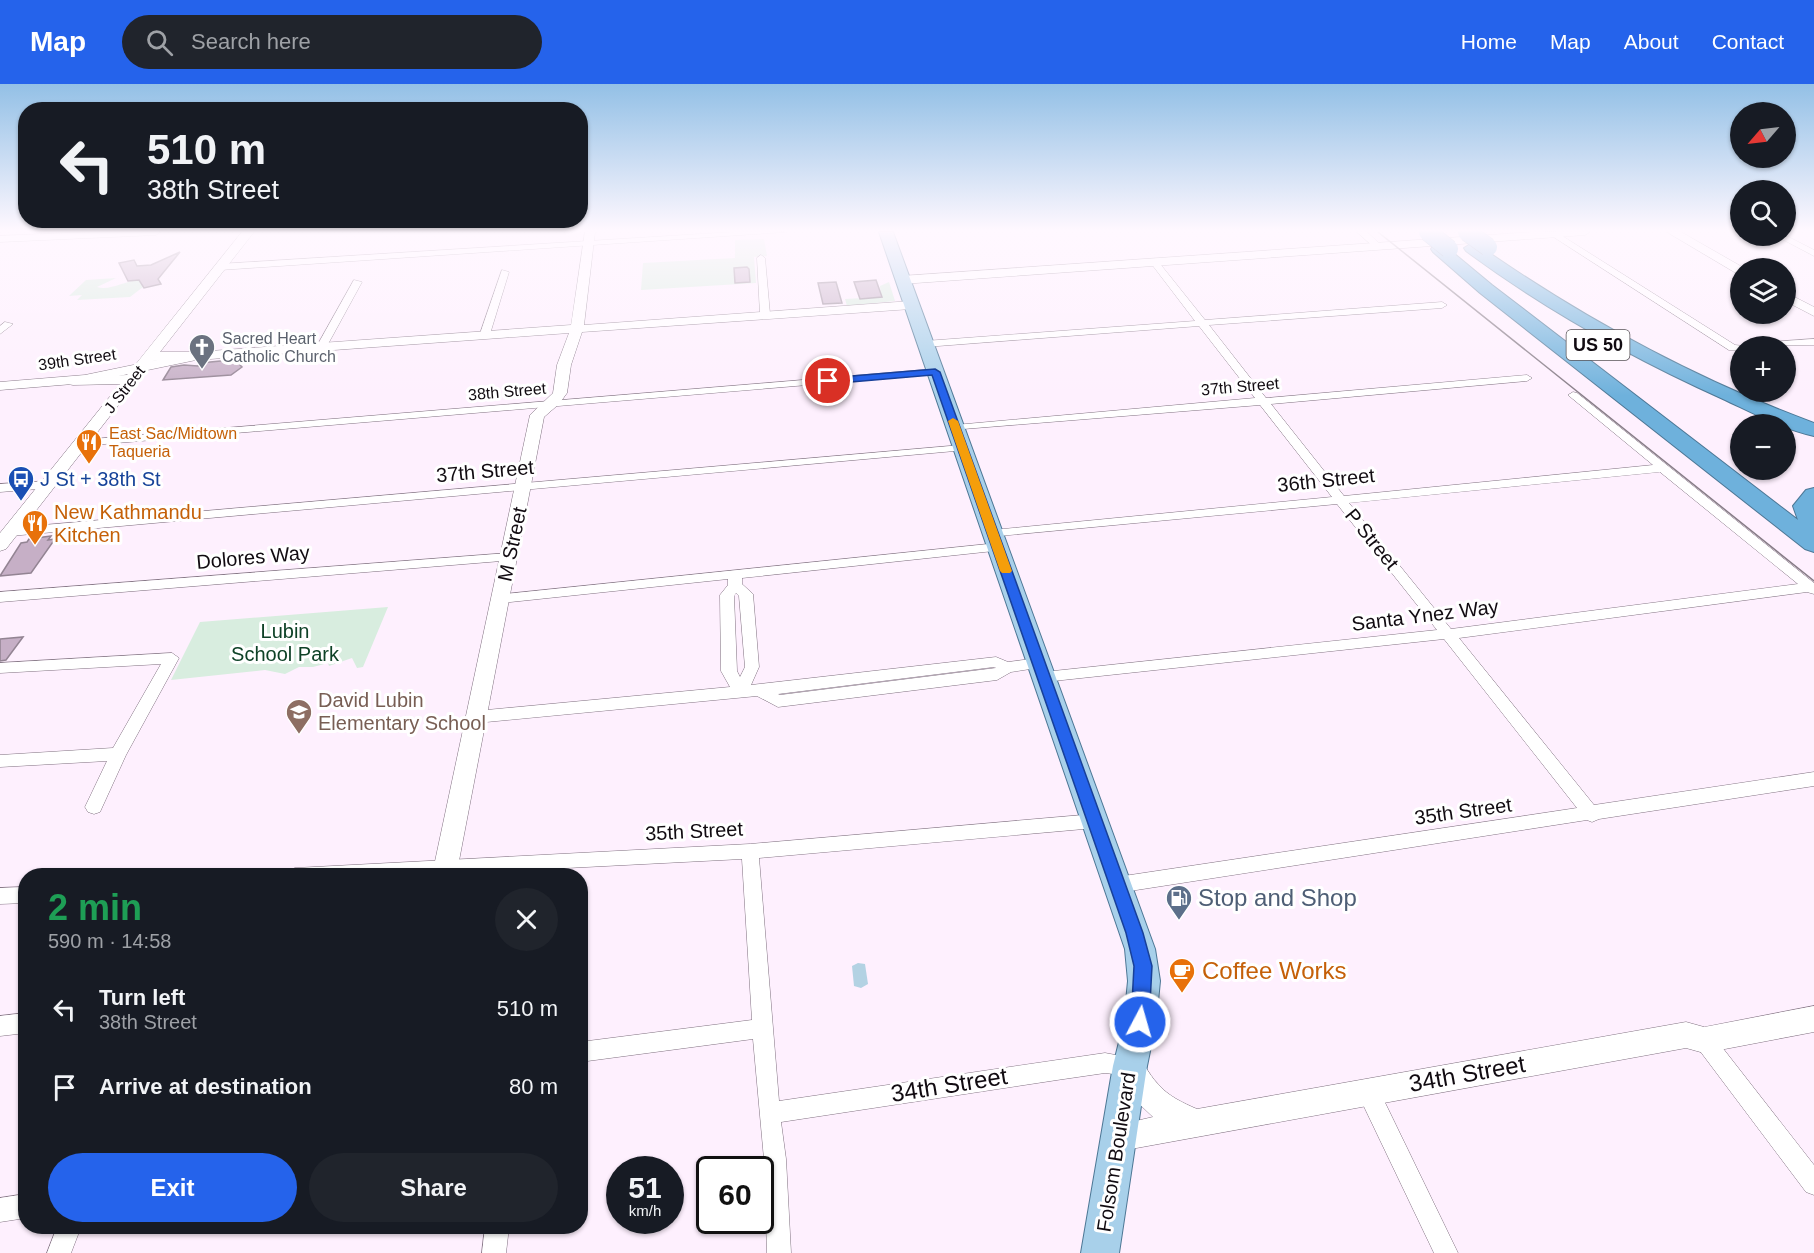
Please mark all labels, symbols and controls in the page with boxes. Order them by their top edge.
search box [122,15,542,69]
text: Map [30,26,86,57]
icon: search [143,26,176,59]
text: Search here [191,29,311,54]
text: Home [1461,30,1517,53]
text: Map [1550,30,1591,53]
text: About [1624,30,1679,53]
text: Contact [1712,30,1784,53]
north arrow [1730,102,1796,168]
map controls [1730,102,1796,480]
icon: left [48,126,126,204]
text: 510 m [147,126,266,173]
text: 38th Street [147,175,279,205]
button: search [1730,180,1796,246]
button: layers [1730,258,1796,324]
place label: Sacred Heart Catholic Church [222,330,336,365]
road number: US 50 [1566,330,1630,360]
church icon: Sacred Heart Catholic Church [187,332,217,370]
button: + [1730,336,1796,402]
street label: 39th Street [37,346,118,373]
pin [802,355,853,406]
street label: J Street [101,362,148,416]
icon: arrive [811,364,844,397]
street label: 37th Street [1200,375,1280,398]
street label: 38th Street [467,380,547,403]
button: − [1730,414,1796,480]
place label: East Sac/Midtown Taqueria [109,425,237,460]
restaurant icon: East Sac/Midtown Taqueria [74,427,104,465]
street label: 37th Street [435,456,535,486]
bus stop icon: J St + 38th St [6,464,36,502]
street label: 36th Street [1276,464,1376,496]
place label: J St + 38th St [40,468,161,490]
place label: New Kathmandu Kitchen [54,501,202,546]
street label: M Street [493,504,531,583]
street label: P Street [1341,504,1403,574]
restaurant icon: New Kathmandu Kitchen [20,508,50,546]
street label: Dolores Way [195,541,311,573]
street label: Santa Ynez Way [1350,595,1500,635]
park label: Lubin School Park [231,620,340,665]
place label: David Lubin Elementary School [318,689,486,734]
school or university icon: David Lubin Elementary School [284,697,314,735]
street label: 35th Street [1413,793,1513,829]
street label: 35th Street [645,817,744,845]
fuel station icon: Stop and Shop [1164,883,1194,921]
place label: Stop and Shop [1198,884,1357,911]
text: 2 min [48,887,142,928]
button: close [495,888,558,951]
text: 590 m · 14:58 [48,930,171,952]
cafe icon: Coffee Works [1167,956,1197,994]
place label: Coffee Works [1202,957,1347,984]
text: Turn left [99,985,185,1010]
position arrow [1108,990,1172,1054]
icon: left [48,993,81,1026]
text: 510 m [497,996,558,1021]
text: 38th Street [99,1011,197,1033]
street label: 34th Street [1407,1050,1527,1097]
street label: 34th Street [889,1062,1009,1107]
icon: arrive [48,1071,81,1104]
street label: Folsom Boulevard [1093,1071,1139,1233]
text: Arrive at destination [99,1074,312,1099]
text: 80 m [509,1074,558,1099]
button: Exit [48,1153,297,1222]
button: Share [309,1153,558,1222]
speed limit sign: 60 [696,1156,774,1234]
text: 51 [628,1171,662,1204]
text: km/h [629,1202,661,1219]

